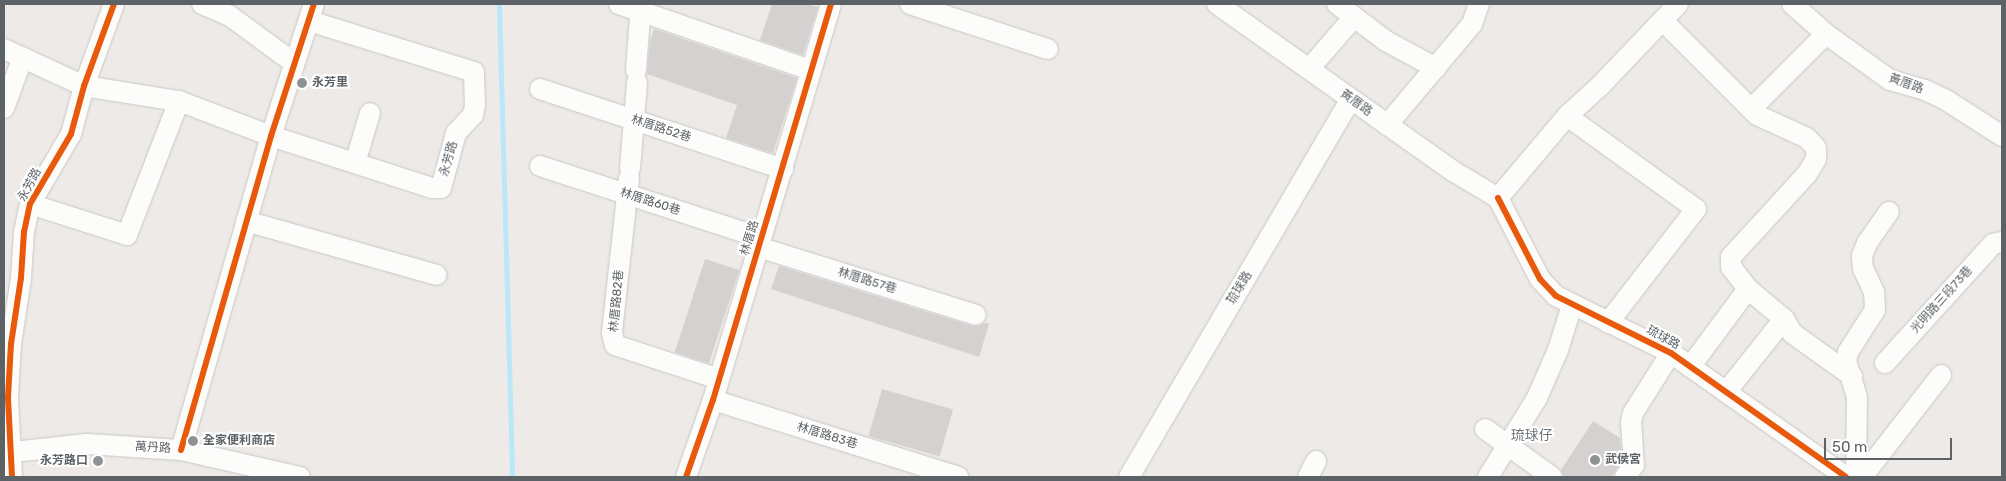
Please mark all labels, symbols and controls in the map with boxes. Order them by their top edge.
street label: 黃厝路 [1887,71,1925,97]
place label: 永芳里 [312,76,348,90]
marker: 永芳里 [296,77,308,89]
street label: 黃厝路 [1337,87,1375,119]
street label: 林厝路52巷 [629,113,693,145]
street label: 永芳路 [437,140,461,178]
street label: 永芳路 [15,166,45,204]
street label: 林厝路60巷 [618,185,682,219]
street label: 林厝路 [738,219,762,257]
street label: 光明路三段73巷 [1908,263,1976,337]
street label: 林厝路57巷 [836,265,898,297]
street label: 林厝路82巷 [607,269,627,333]
street label: 琉球路 [1225,269,1255,307]
street label: 琉球路 [1644,323,1682,353]
street label: 林厝路83巷 [795,420,859,452]
district label: 琉球仔 [1511,428,1553,444]
scale bar [1826,428,1954,460]
place label: 全家便利商店 [203,434,275,448]
marker: 全家便利商店 [187,435,199,447]
text: 50 m [1832,438,1867,456]
street label: 萬丹路 [135,440,171,456]
place label: 武侯宮 [1605,453,1641,467]
place label: 永芳路口 [40,454,88,468]
marker: 武侯宮 [1589,454,1601,466]
marker: 永芳路口 [92,455,104,467]

